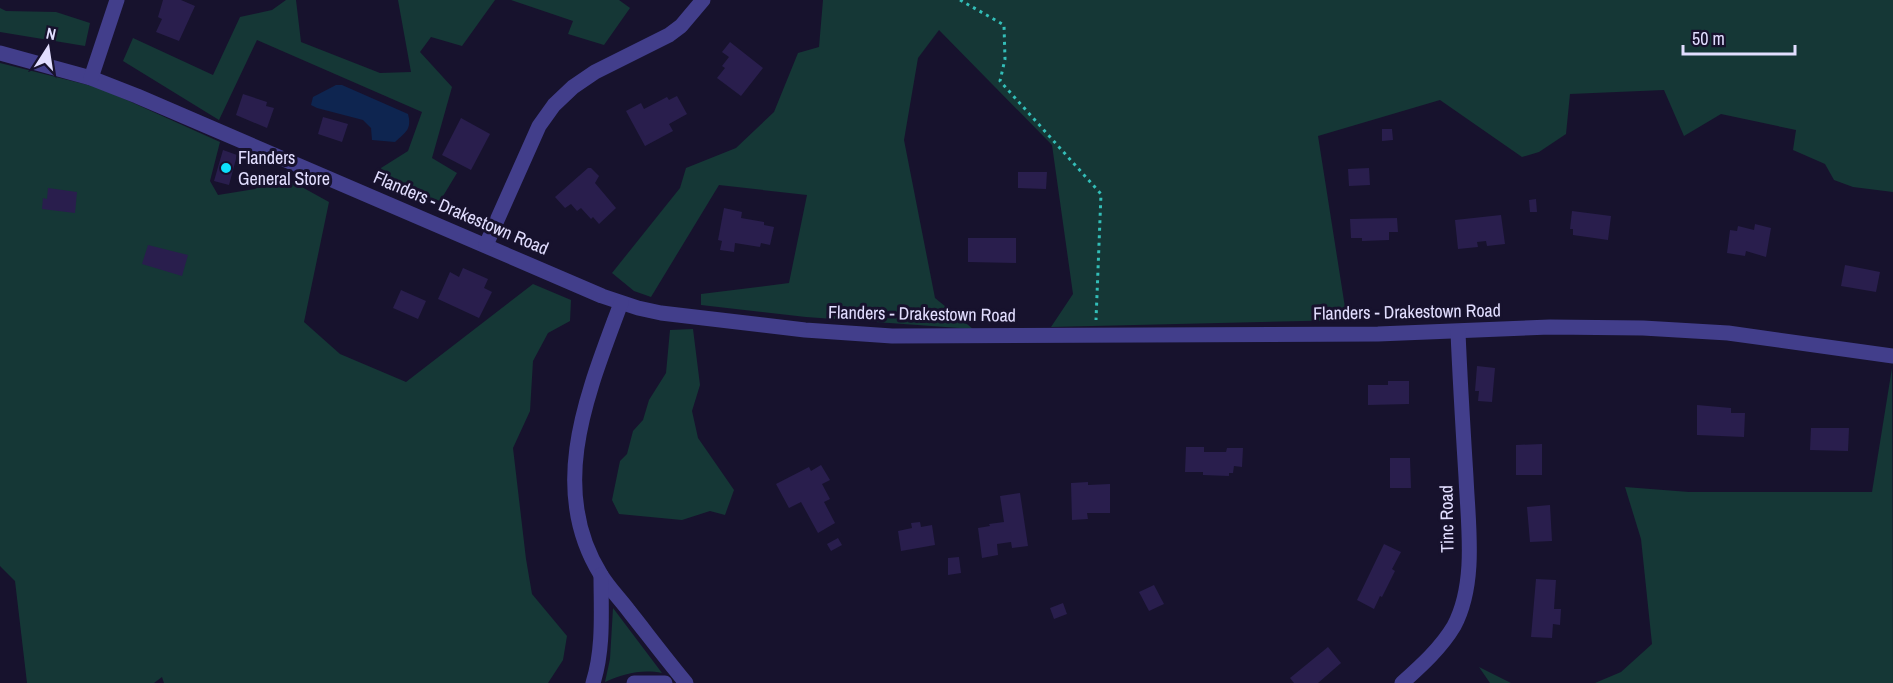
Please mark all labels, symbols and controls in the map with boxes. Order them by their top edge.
north arrow [18,18,78,78]
scale bar [1683,18,1796,56]
text: N [44,22,58,45]
text: 50 m [1692,26,1725,51]
place label: Flanders General Store [238,145,330,191]
marker: Flanders General Store [219,161,233,175]
street label: Flanders - Drakestown Road [370,164,553,261]
street label: Flanders - Drakestown Road [1313,297,1501,326]
street label: Flanders - Drakestown Road [828,299,1016,328]
street label: Tinc Road [1433,485,1460,553]

